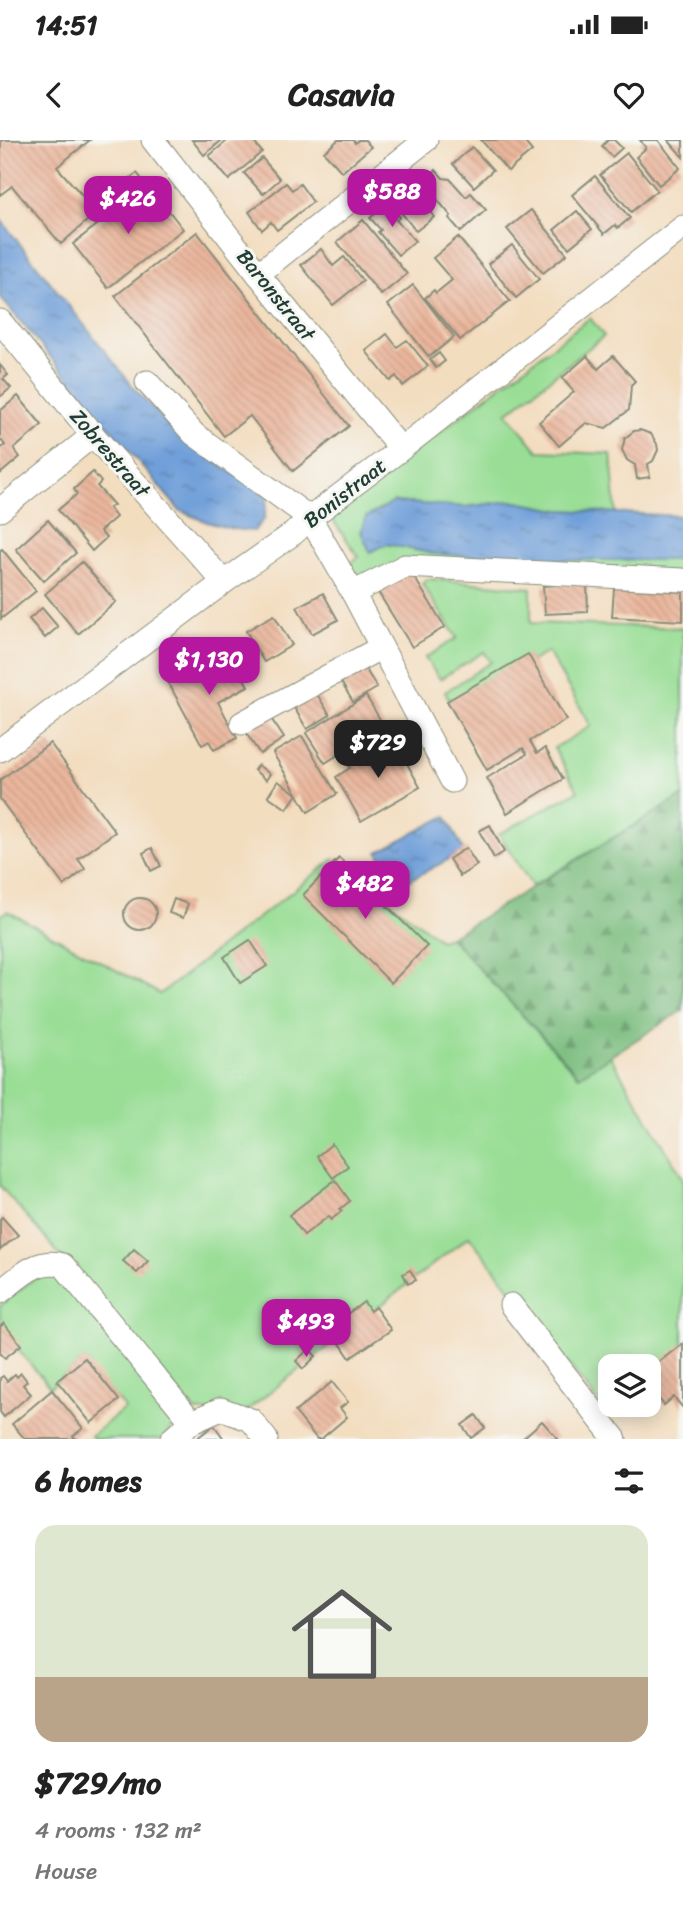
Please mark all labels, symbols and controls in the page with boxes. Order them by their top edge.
text: 14:51 [35,2,97,48]
text: Casavia [288,66,395,123]
icon: back [35,76,73,114]
icon: heart [610,76,648,114]
pin: $588 [351,169,433,229]
text: $588 [363,171,421,212]
pin: $426 [87,176,169,236]
text: $426 [100,178,156,219]
street label: Baronstraat [227,240,326,351]
street label: Zobrestraat [60,399,161,508]
street label: Bonistraat [295,448,395,538]
pin: $1,130 [152,638,266,697]
text: $1,130 [175,639,243,680]
pin: $729 [337,720,419,780]
text: $729 [350,722,406,763]
pin: $482 [324,862,406,921]
text: $482 [337,863,394,904]
pin: $493 [265,1300,347,1359]
text: $493 [278,1301,334,1342]
map controls [598,1354,661,1417]
button: layers [598,1354,661,1417]
text: 6 homes [35,1454,142,1508]
icon: filters [610,1462,648,1500]
icon: home [279,1571,405,1697]
text: $729/mo [35,1756,161,1810]
text: 4 rooms · 132 m² [35,1810,202,1851]
text: House [35,1851,97,1892]

